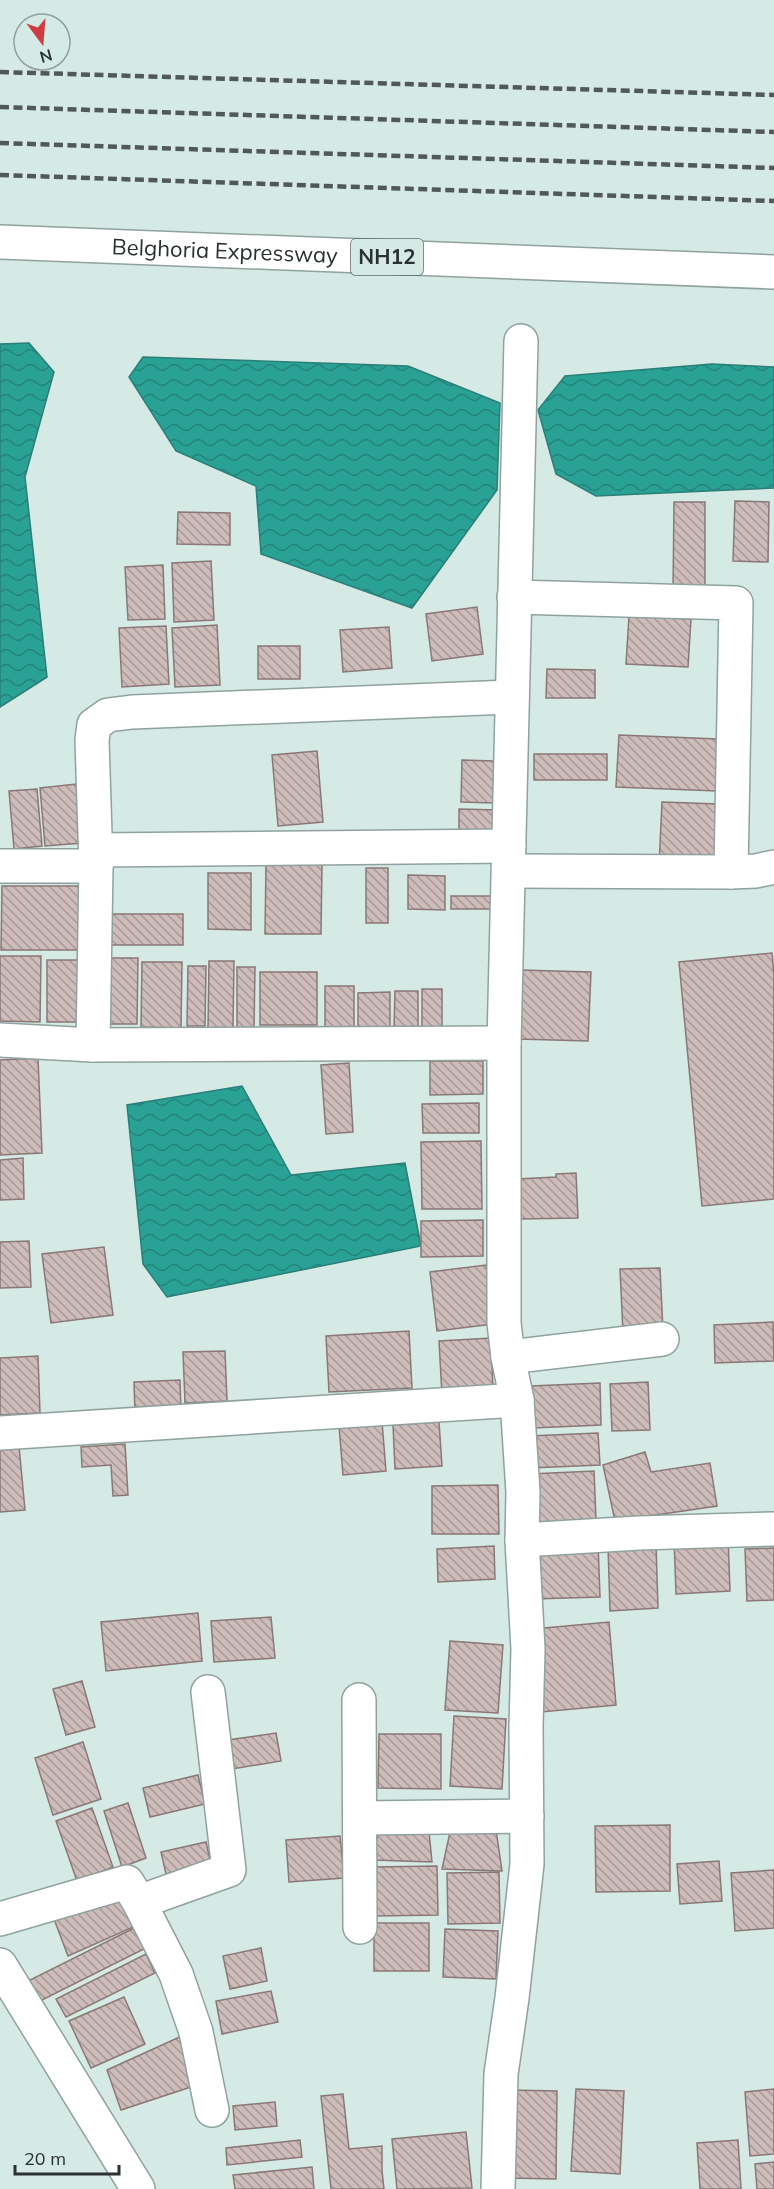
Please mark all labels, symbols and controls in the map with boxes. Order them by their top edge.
north arrow [12,12,72,72]
text: N [38,45,55,68]
street label: Belghoria Expressway [111,232,339,269]
road number: NH12 [351,239,423,275]
scale bar [15,2138,118,2176]
text: 20 m [24,2147,66,2170]

